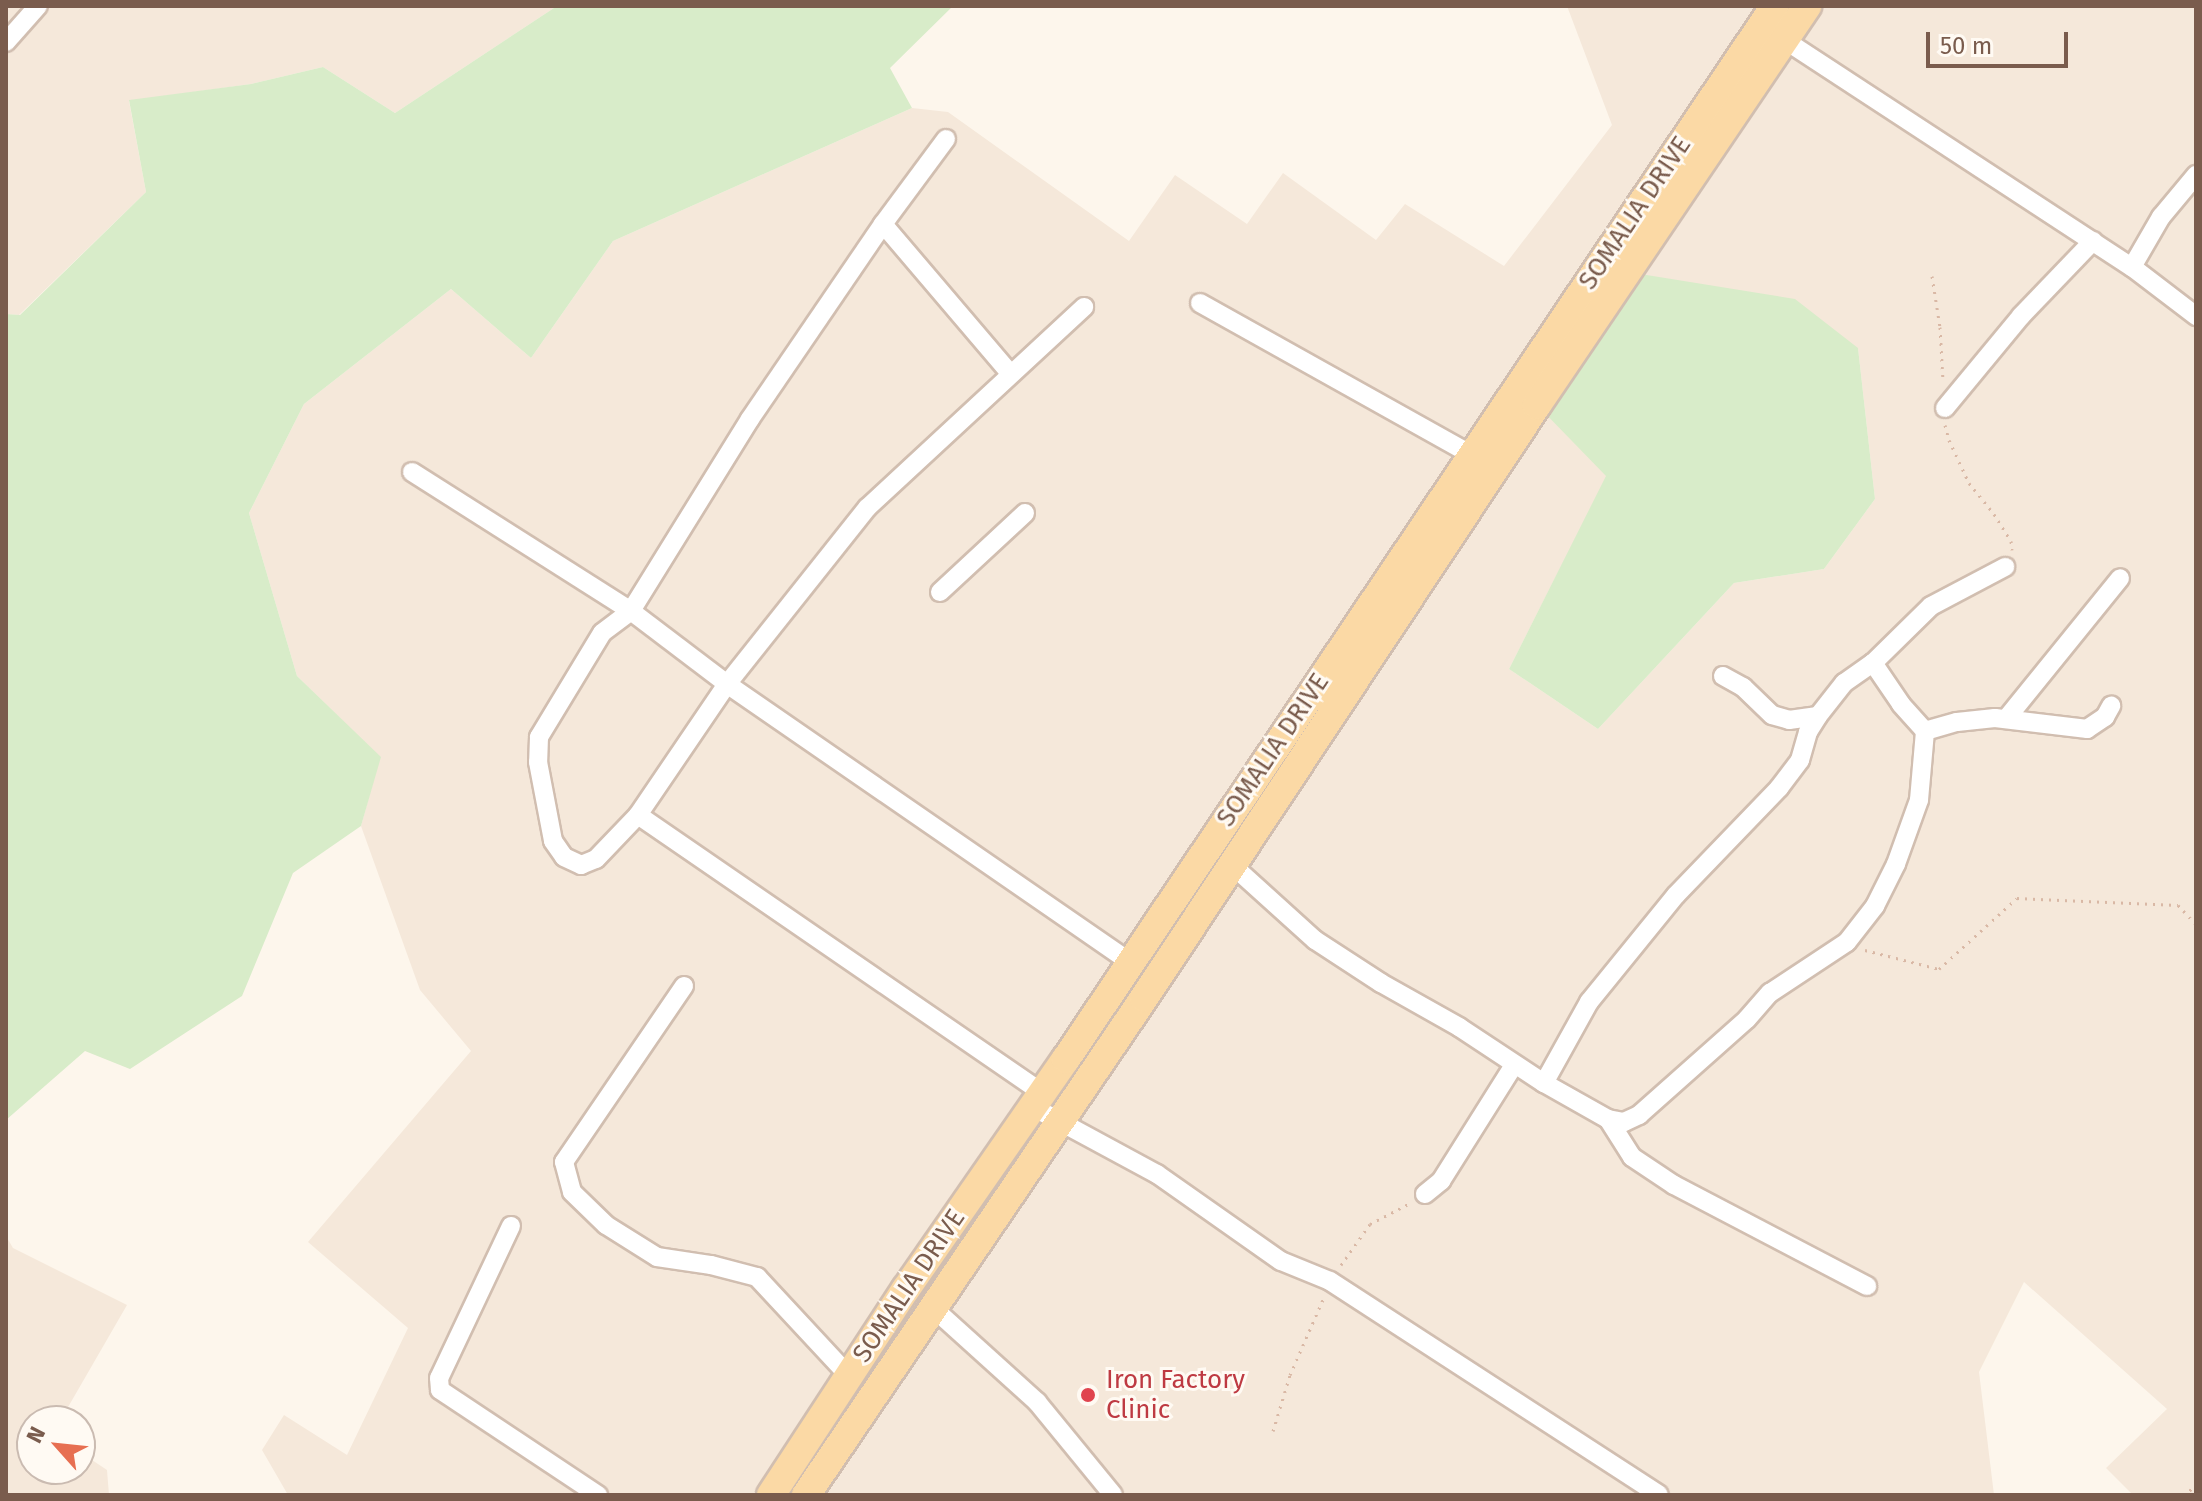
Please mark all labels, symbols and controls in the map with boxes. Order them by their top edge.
scale bar [1930,16,2072,66]
text: 50 m [1940,32,1992,60]
street label: SOMALIA DRIVE [1572,130,1698,296]
street label: SOMALIA DRIVE [1210,667,1336,833]
street label: SOMALIA DRIVE [846,1203,972,1369]
place label: Iron Factory Clinic [1106,1364,1245,1426]
marker: Iron Factory Clinic [1077,1384,1099,1406]
north arrow [16,1405,96,1485]
text: N [21,1422,51,1447]

